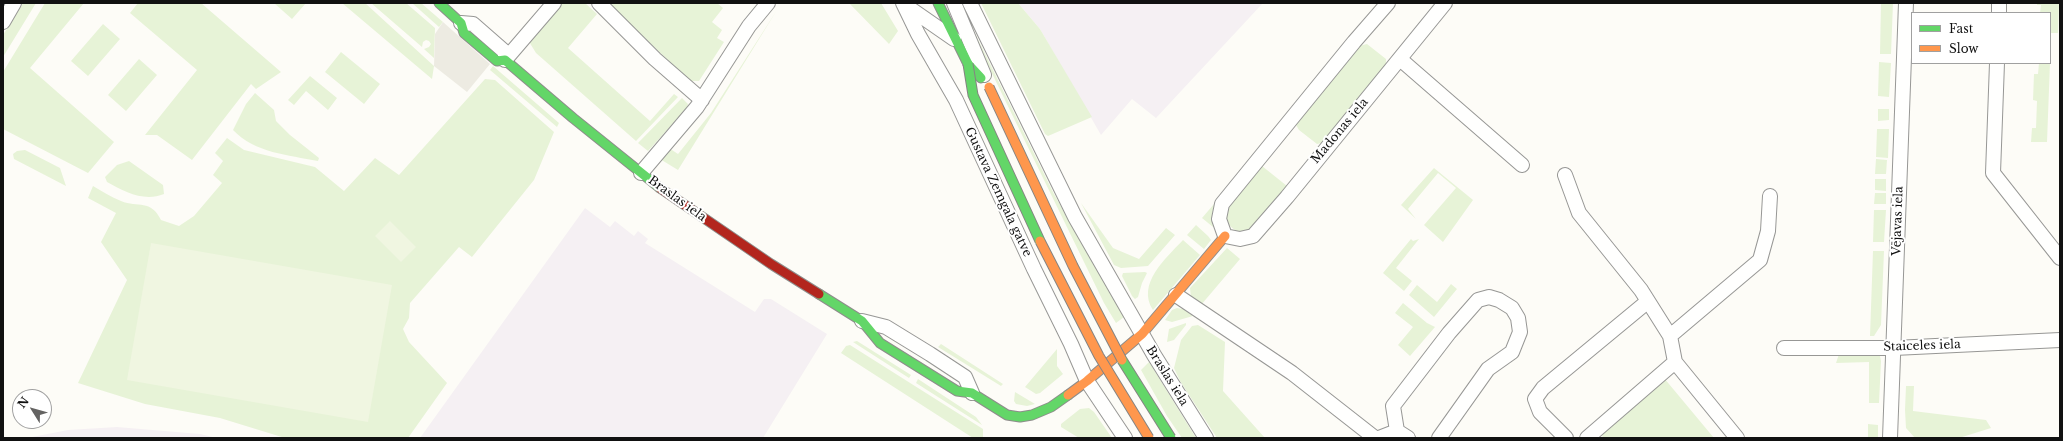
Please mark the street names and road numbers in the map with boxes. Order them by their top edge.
street label: Madonas iela [1308,95,1372,167]
street label: Gustava Zemgala gatve [962,125,1034,259]
street label: Braslas iela [645,173,709,225]
street label: Vējavas iela [1890,186,1906,256]
street label: Staiceles iela [1883,337,1961,355]
street label: Braslas iela [1143,343,1191,409]

